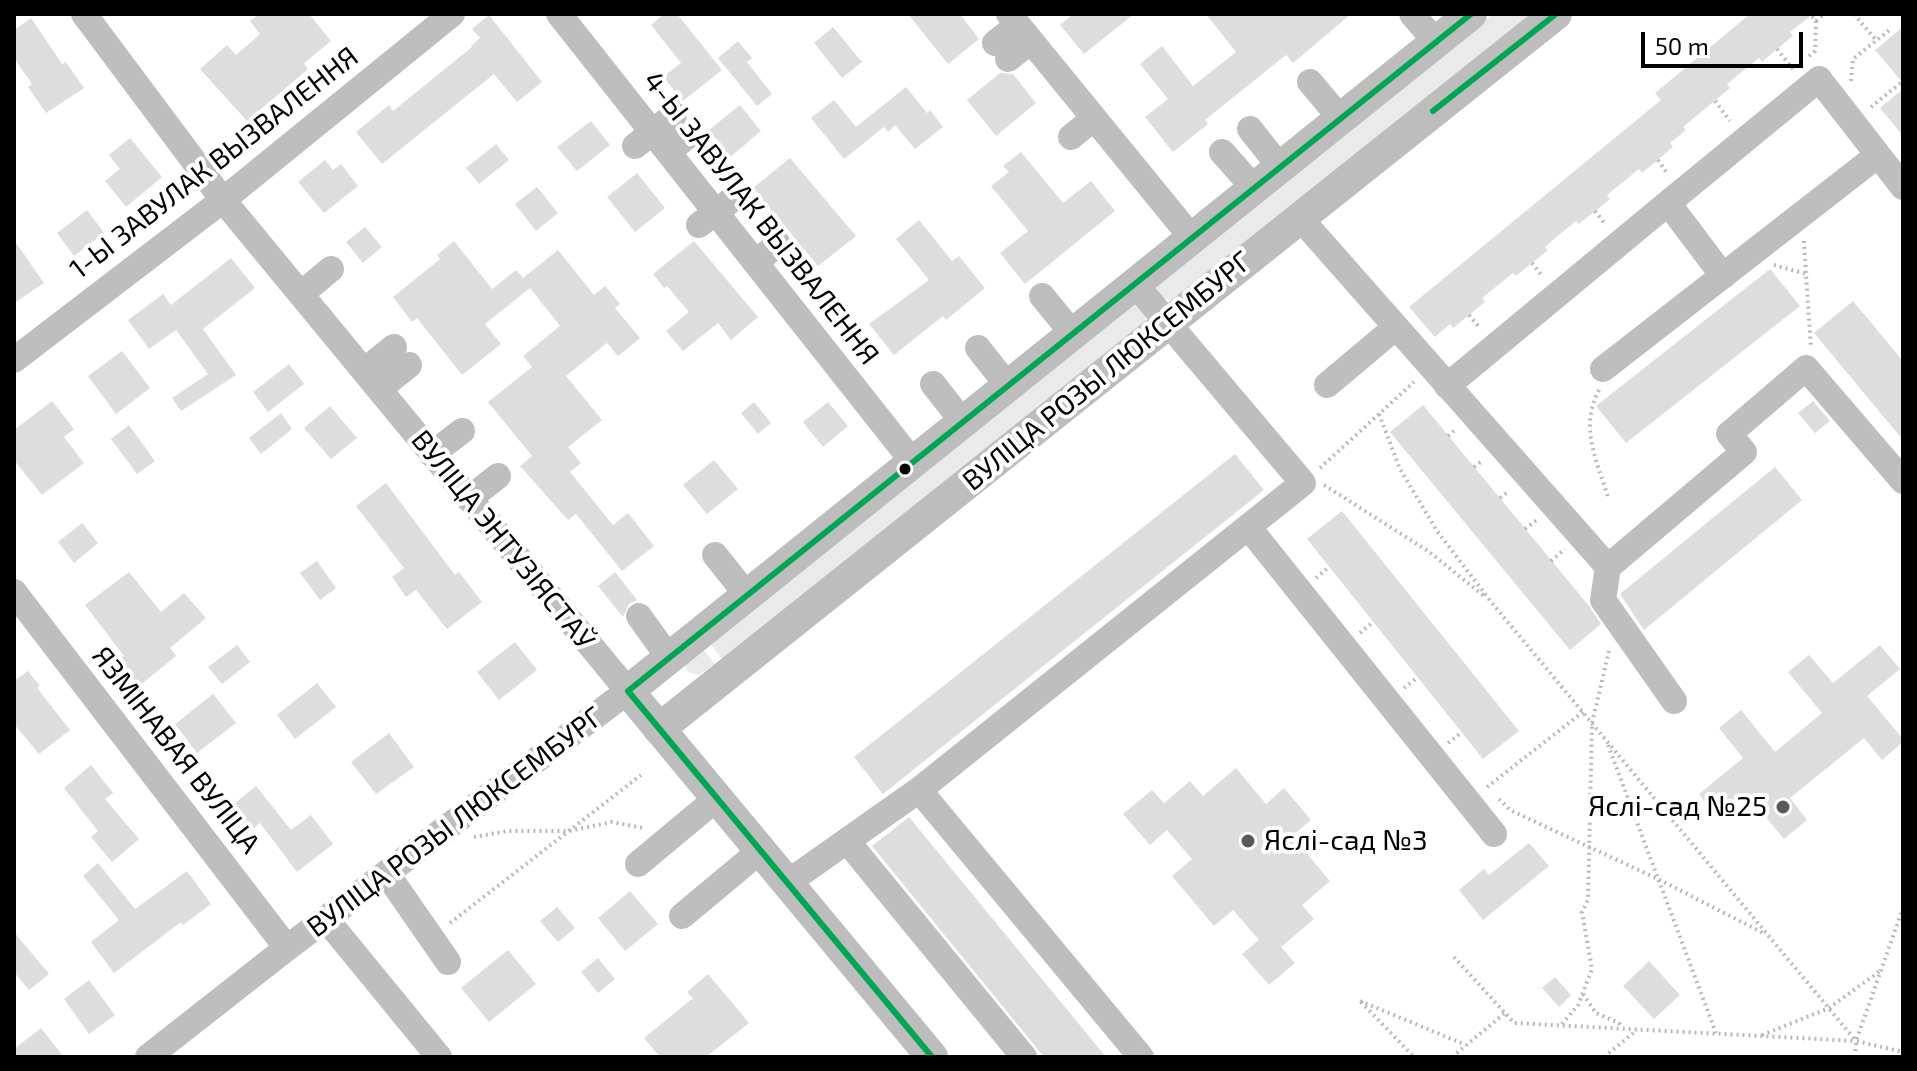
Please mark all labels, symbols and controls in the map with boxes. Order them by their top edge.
scale bar [1645,16,1807,66]
text: 50 m [1655,31,1709,60]
street label: 1-Ы ЗАВУЛАК ВЫЗВАЛЕННЯ [63,40,365,286]
street label: 4-Ы ЗАВУЛАК ВЫЗВАЛЕННЯ [636,65,886,371]
street label: ВУЛІЦА РОЗЫ ЛЮКСЕМБУРГ [956,244,1258,498]
street label: ВУЛІЦА ЭНТУЗІЯСТАЎ [404,424,602,656]
unlabelled marker [897,461,913,477]
street label: ЯЗМІНАВАЯ ВУЛІЦА [85,640,267,860]
street label: ВУЛІЦА РОЗЫ ЛЮКСЕМБУРГ [301,700,609,944]
place label: Яслі-сад №25 [1588,790,1767,824]
marker: Яслі-сад №25 [1774,798,1792,816]
place label: Яслі-сад №3 [1264,824,1428,858]
marker: Яслі-сад №3 [1239,832,1257,850]

